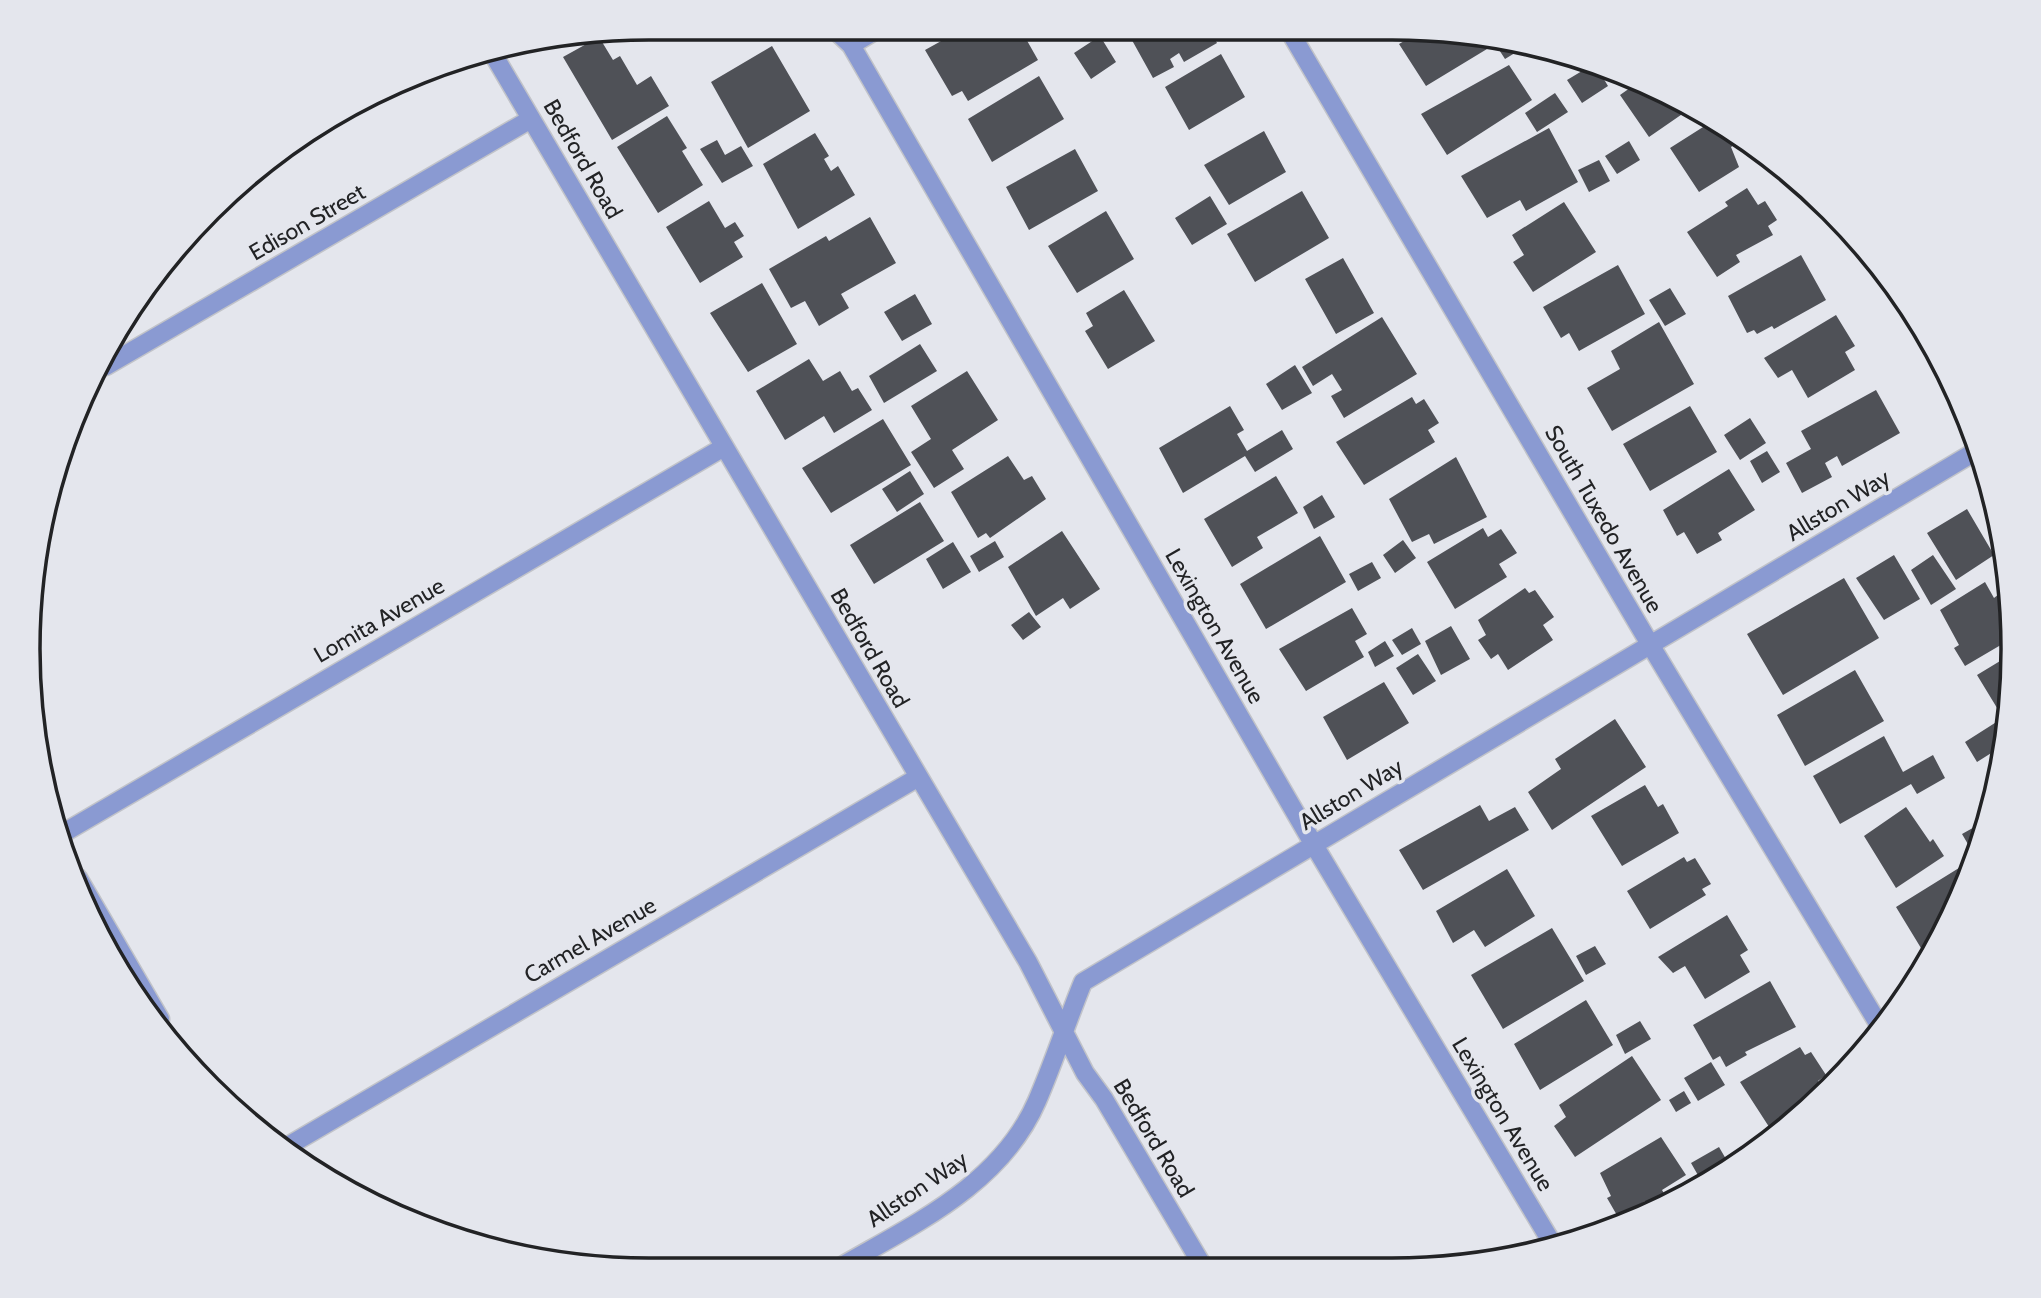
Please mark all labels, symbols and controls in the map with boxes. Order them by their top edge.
street label: Bedford Road [538,94,628,224]
street label: Edison Street [244,177,370,266]
street label: South Tuxedo Avenue [1539,420,1669,618]
street label: Allston Way [1781,463,1895,547]
street label: Lexington Avenue [1159,544,1271,709]
street label: Lomita Avenue [309,571,449,669]
street label: Bedford Road [825,583,915,713]
street label: Allston Way [1294,752,1408,836]
street label: Carmel Avenue [519,891,661,989]
street label: Lexington Avenue [1446,1032,1560,1196]
street label: Bedford Road [1108,1074,1200,1202]
street label: Allston Way [861,1145,973,1233]

